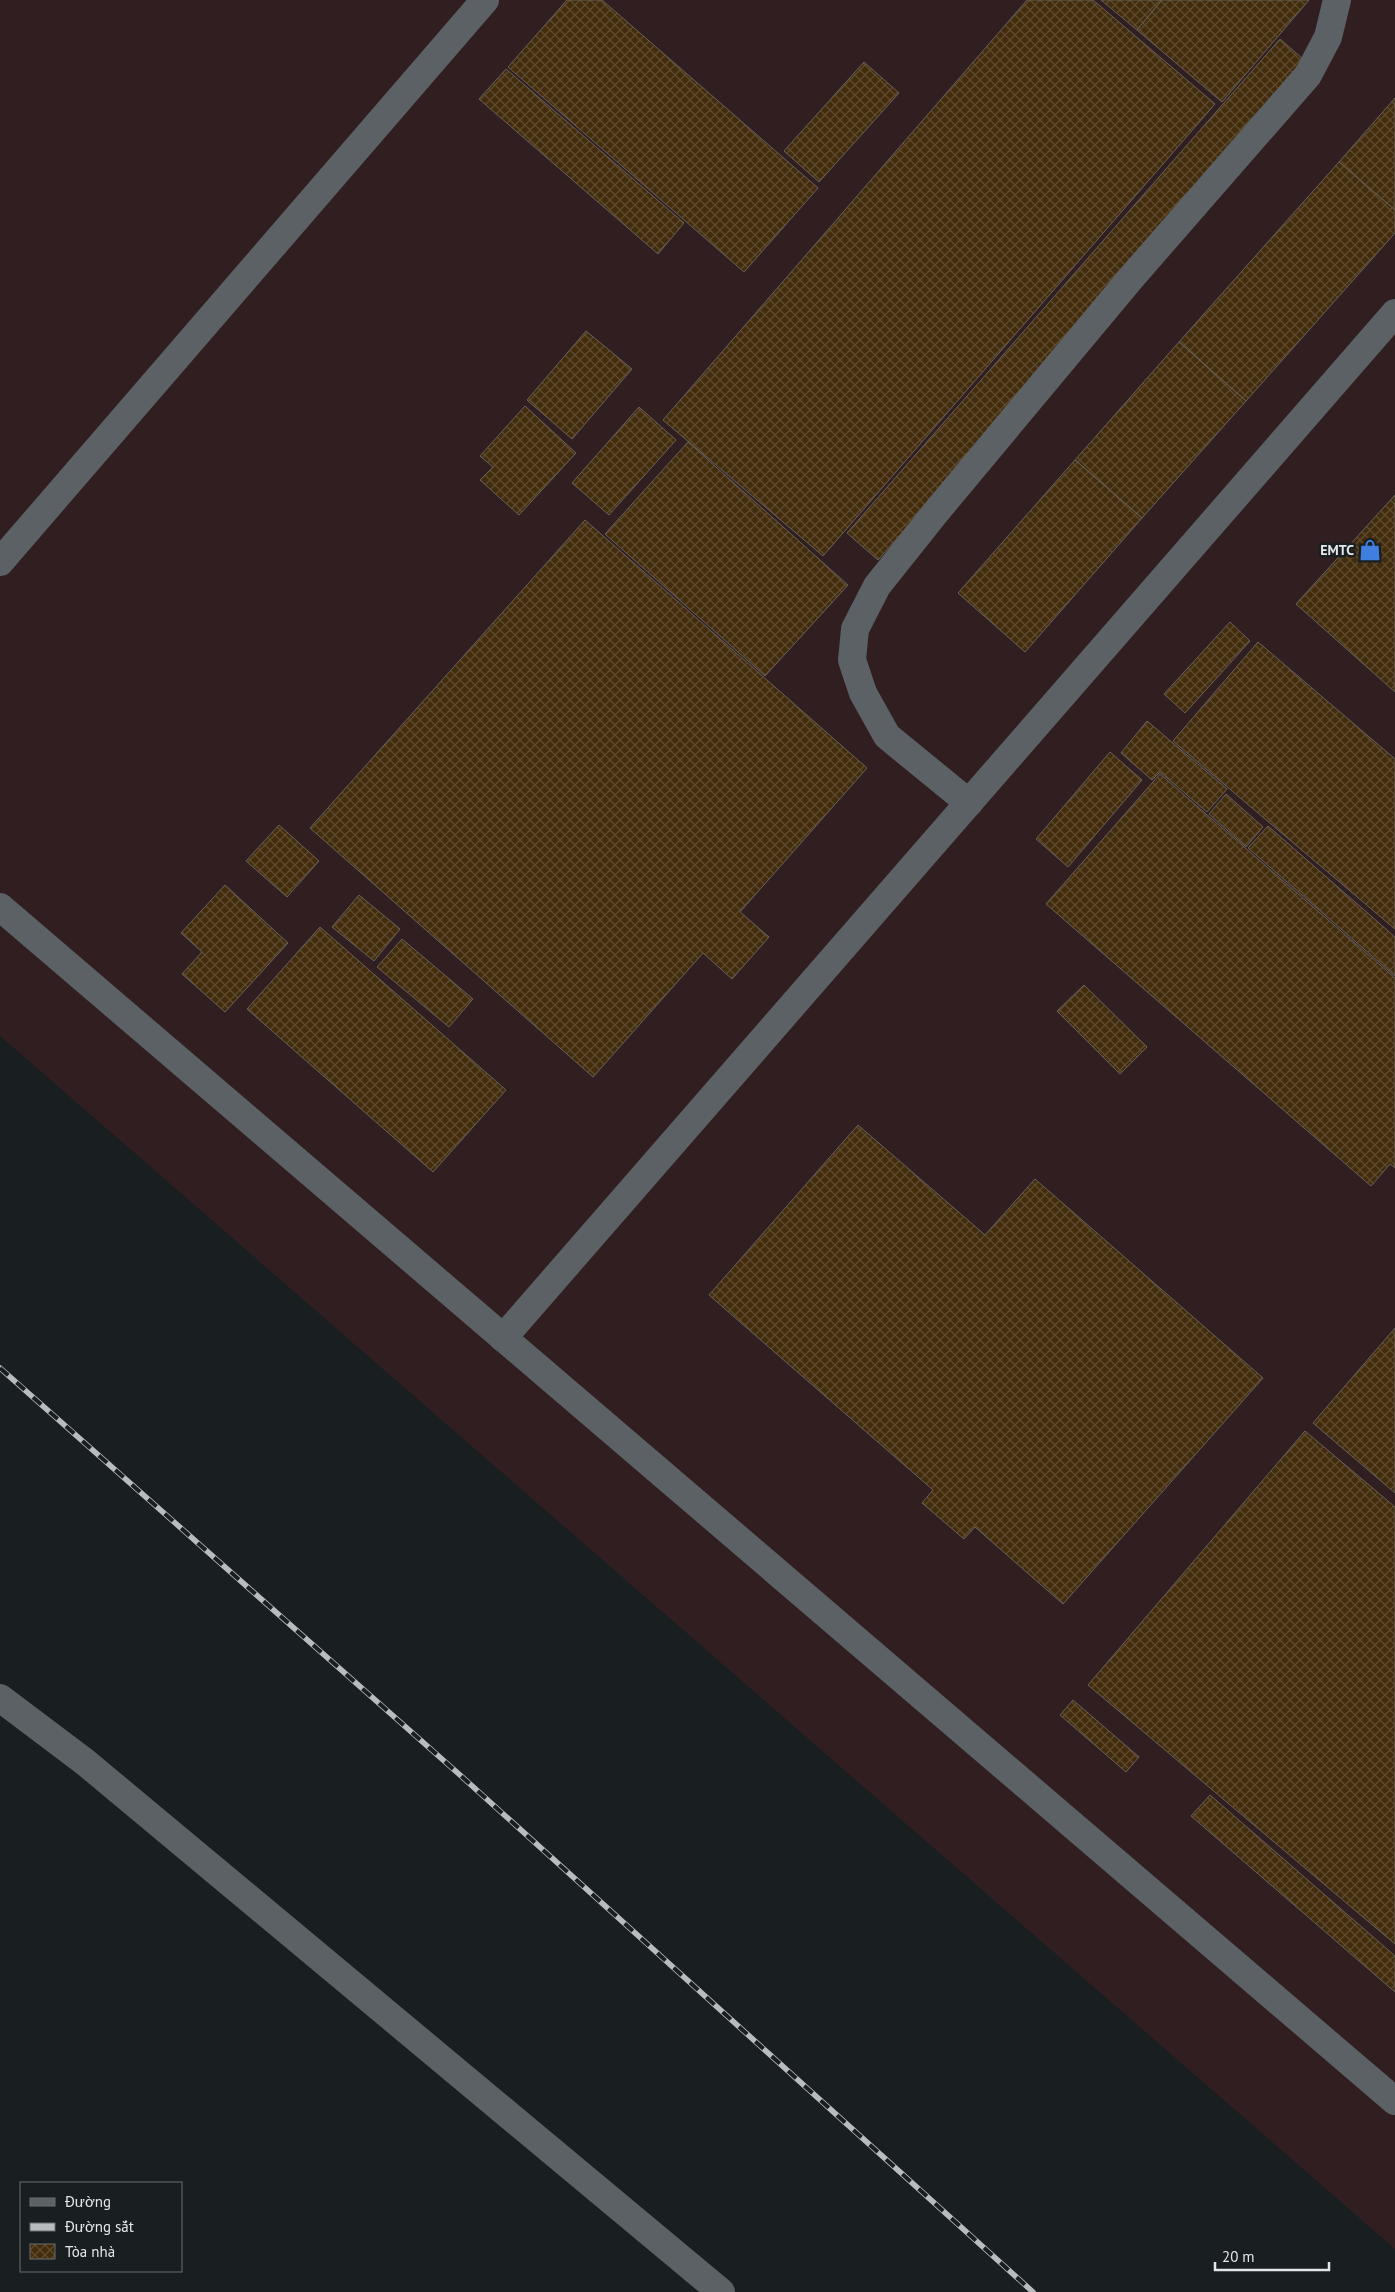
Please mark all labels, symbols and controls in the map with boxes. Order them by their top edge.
shop icon: EMTC [1357,537,1383,563]
place label: EMTC [1320,541,1354,559]
legend [20,2182,182,2272]
text: Đường [64,2192,111,2211]
text: Đường sắt [64,2217,134,2236]
scale bar [1215,2240,1329,2272]
text: Tòa nhà [65,2242,115,2261]
text: 20 m [1222,2247,1255,2266]

